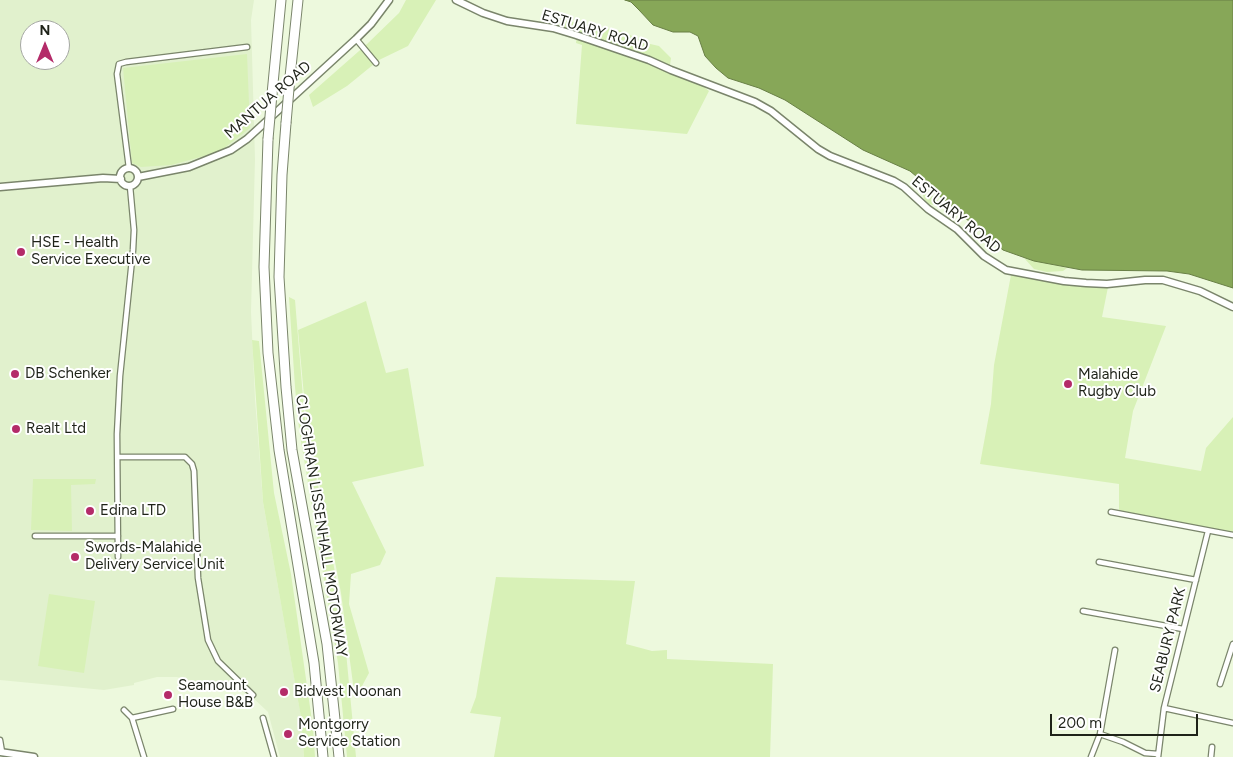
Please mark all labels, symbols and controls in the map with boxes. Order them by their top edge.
street label: ESTUARY ROAD [539,6,651,56]
north arrow [20,20,70,70]
text: N [40,22,50,39]
street label: MANTUA ROAD [221,58,315,142]
street label: ESTUARY ROAD [908,172,1004,258]
place label: HSE - Health Service Executive [31,234,150,269]
marker: HSE - Health Service Executive [15,246,27,258]
place label: DB Schenker [25,365,111,383]
place label: Malahide Rugby Club [1078,366,1156,401]
marker: DB Schenker [9,368,21,380]
marker: Malahide Rugby Club [1062,378,1074,390]
street label: CLOGHRAN LISSENHALL MOTORWAY [291,393,351,659]
place label: Realt Ltd [26,420,86,438]
marker: Realt Ltd [10,423,22,435]
place label: Edina LTD [100,502,166,520]
marker: Edina LTD [84,505,96,517]
place label: Swords-Malahide Delivery Service Unit [85,539,225,574]
marker: Swords-Malahide Delivery Service Unit [69,551,81,563]
street label: SEABURY PARK [1146,586,1190,694]
place label: Seamount House B&B [178,677,253,712]
place label: Bidvest Noonan [294,683,401,701]
marker: Bidvest Noonan [278,686,290,698]
marker: Seamount House B&B [162,689,174,701]
scale bar [1053,704,1200,736]
text: 200 m [1058,714,1102,732]
place label: Montgorry Service Station [298,716,400,751]
marker: Montgorry Service Station [282,728,294,740]

